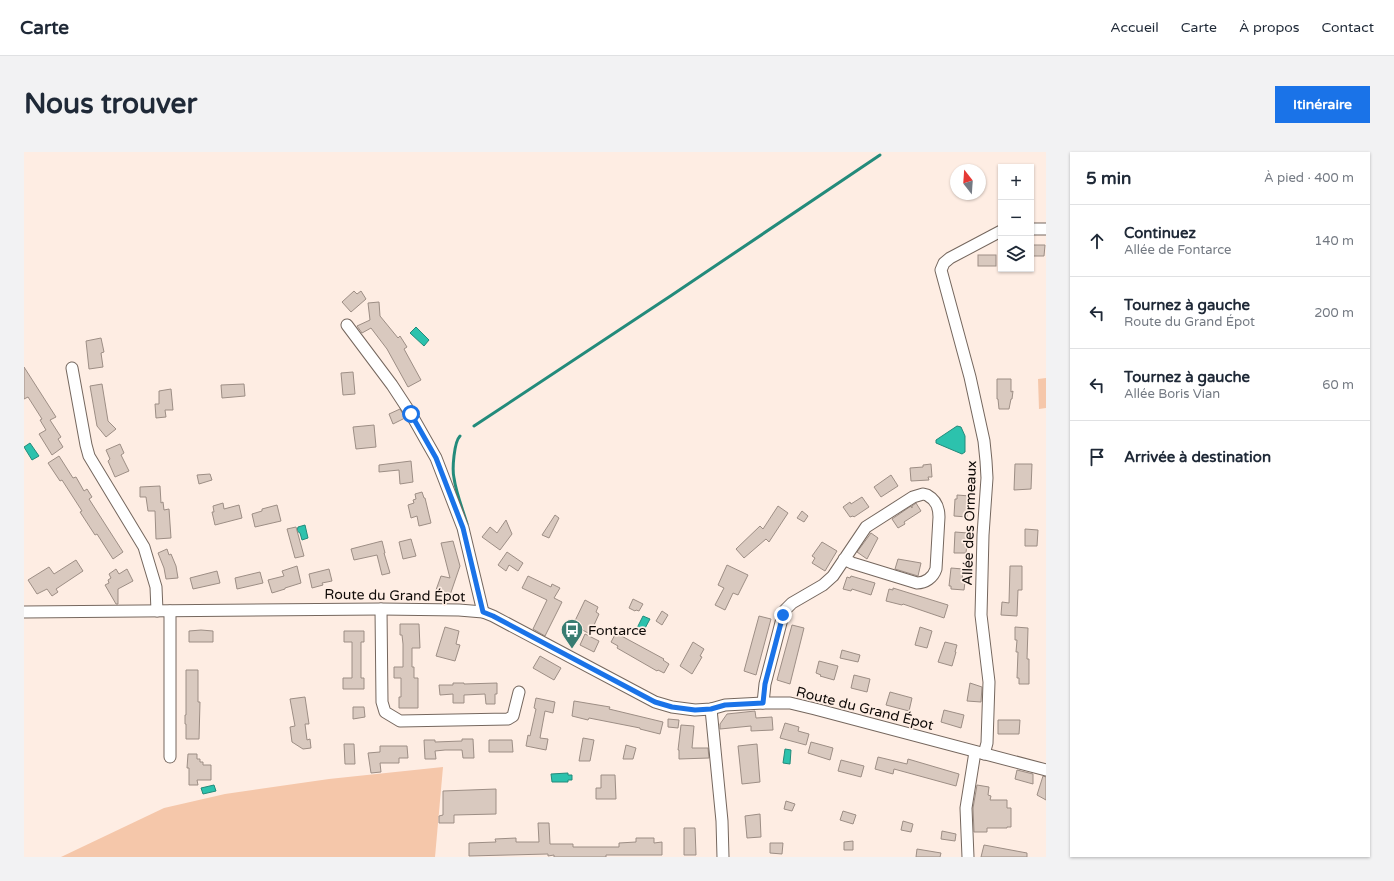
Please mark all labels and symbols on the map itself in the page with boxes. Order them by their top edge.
north arrow [950,164,986,200]
route start [402,405,420,423]
street label: Allée des Ormeaux [959,460,980,586]
street label: Route du Grand Épot [324,586,466,605]
route end [774,606,792,624]
bus stop icon: Fontarce [559,617,585,650]
place label: Fontarce [588,622,647,639]
street label: Route du Grand Épot [794,683,936,734]

